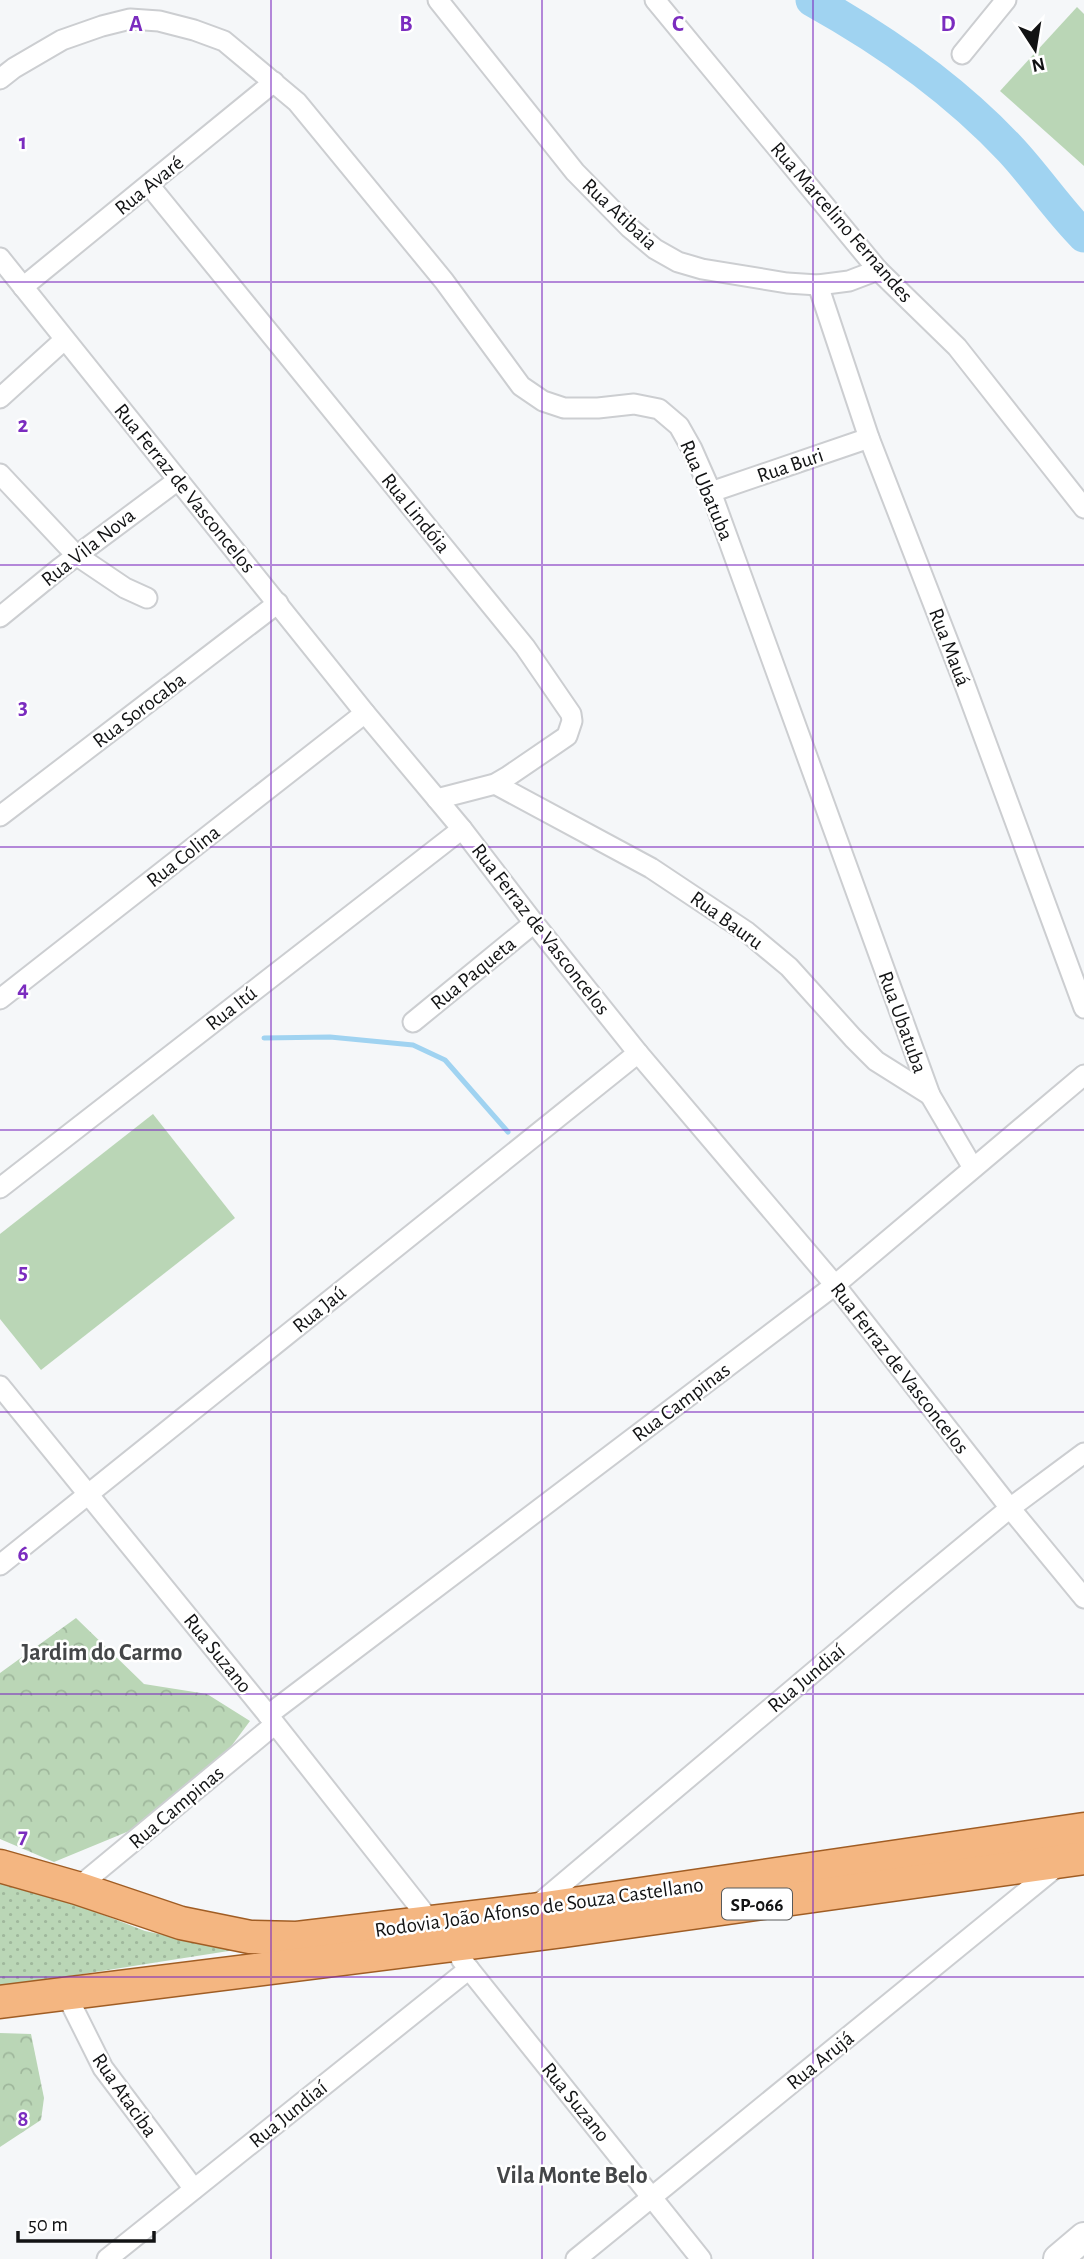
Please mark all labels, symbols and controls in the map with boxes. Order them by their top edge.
text: A [129,13,143,36]
text: B [399,13,413,36]
text: C [672,13,684,36]
text: D [940,13,956,36]
north arrow [1000,14,1070,84]
text: N [1030,53,1047,75]
text: 1 [19,131,27,154]
street label: Rua Marcelino Fernandes [767,138,917,306]
street label: Rua Avaré [111,152,188,219]
street label: Rua Atibaia [578,175,661,254]
street label: Rua Ferraz de Vasconcelos [110,400,259,577]
text: 2 [18,414,29,437]
street label: Rua Ubatuba [676,437,737,544]
street label: Rua Buri [754,444,826,487]
street label: Rua Lindóia [377,470,454,557]
street label: Rua Vila Nova [37,504,139,590]
street label: Rua Mauá [925,605,974,689]
street label: Rua Sorocaba [89,669,190,752]
text: 3 [18,696,28,719]
street label: Rua Colina [143,821,224,891]
street label: Rua Ferraz de Vasconcelos [468,840,614,1019]
street label: Rua Bauru [687,887,767,954]
street label: Rua Paqueta [427,933,520,1014]
street label: Rua Ubatuba [874,968,931,1076]
text: 4 [17,978,29,1001]
street label: Rua Itú [202,982,261,1035]
text: 5 [18,1261,28,1284]
street label: Rua Ferraz de Vasconcelos [827,1279,973,1458]
street label: Rua Jaú [289,1282,350,1337]
street label: Rua Campinas [628,1359,734,1446]
text: 6 [17,1543,29,1566]
street label: Rua Suzano [180,1610,256,1697]
street label: Rua Jundiaí [764,1640,850,1716]
district label: Jardim do Carmo [22,1641,183,1665]
street label: Rua Campinas [125,1762,228,1853]
text: 7 [18,1825,28,1848]
street label: Rodovia João Afonso de Souza Castellano [373,1874,705,1941]
road number: SP-066 [722,1888,792,1920]
street label: Rua Arujá [783,2027,858,2094]
street label: Rua Ataciba [88,2050,161,2141]
street label: Rua Suzano [538,2059,614,2146]
street label: Rua Jundiaí [245,2076,332,2152]
text: 8 [17,2108,29,2131]
district label: Vila Monte Belo [496,2164,648,2188]
scale bar [18,2200,154,2244]
text: 50 m [28,2214,68,2235]

